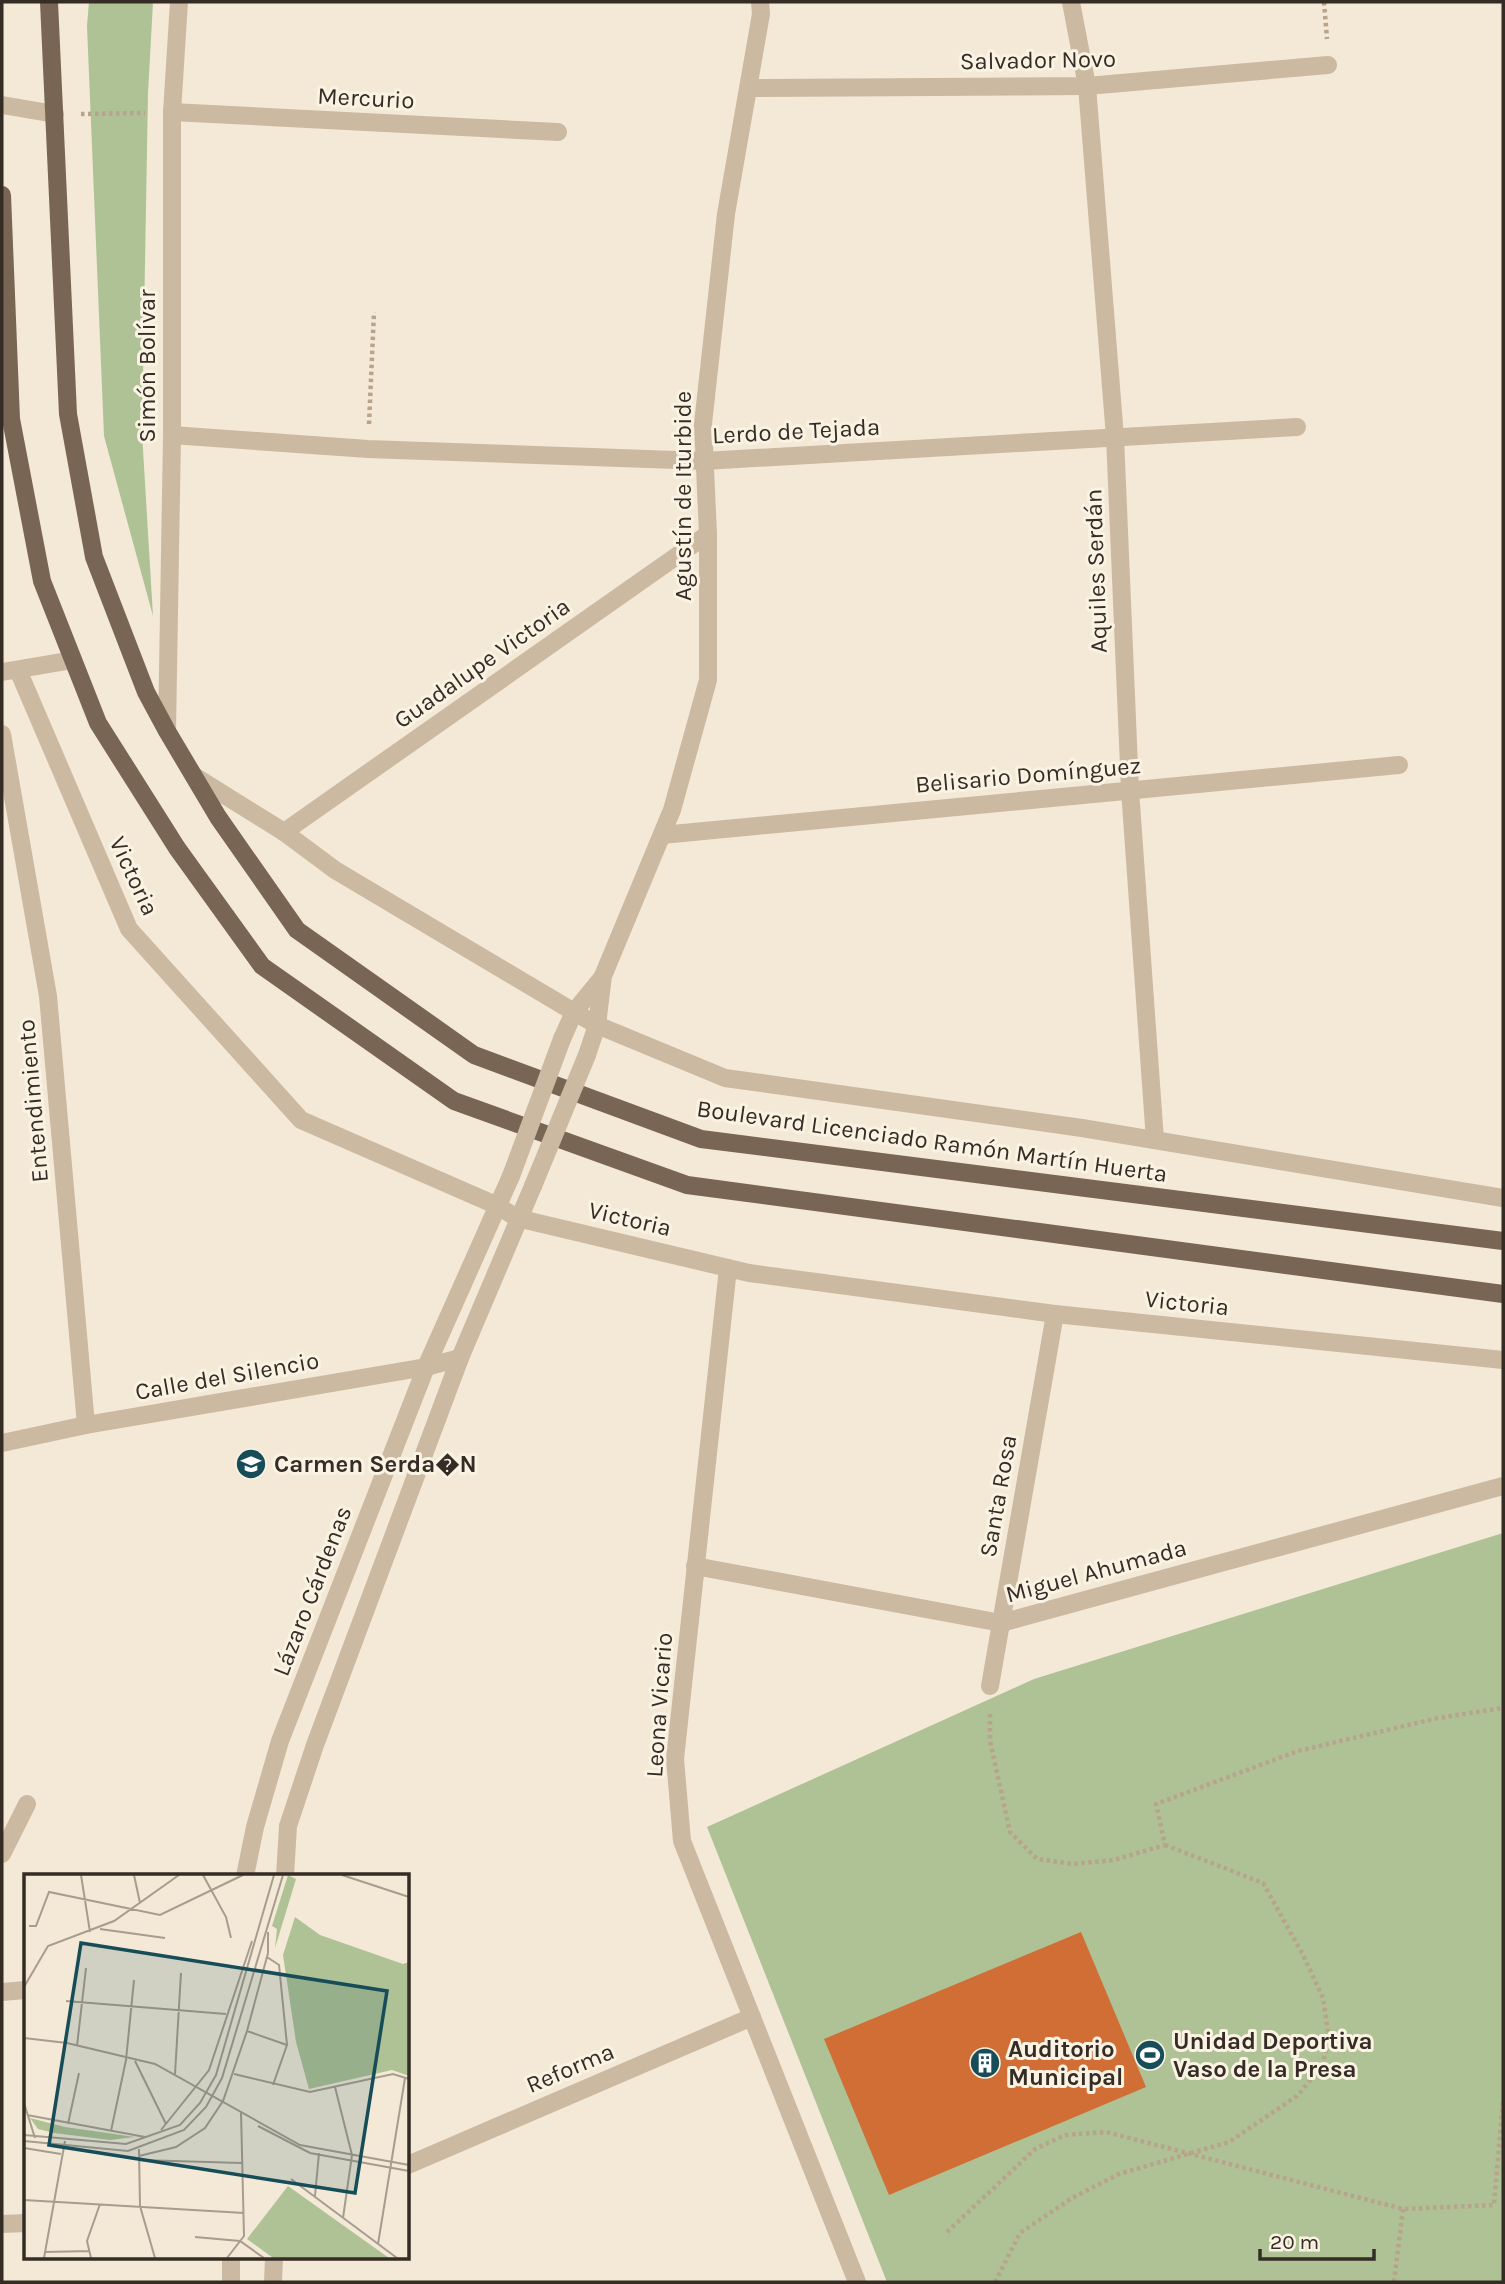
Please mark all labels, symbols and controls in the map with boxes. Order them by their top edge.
street label: Salvador Novo [960,45,1116,75]
street label: Mercurio [317,81,415,115]
street label: Simón Bolívar [133,289,161,443]
street label: Agustín de Iturbide [669,391,697,601]
street label: Lerdo de Tejada [711,413,881,449]
street label: Aquiles Serdán [1079,488,1113,654]
street label: Guadalupe Victoria [389,592,575,734]
street label: Belisario Domínguez [914,751,1142,799]
street label: Victoria [104,832,164,920]
street label: Entendimiento [12,1018,54,1184]
street label: Boulevard Licenciado Ramón Martín Huerta [695,1094,1169,1188]
street label: Victoria [586,1196,674,1242]
street label: Victoria [1144,1285,1230,1321]
street label: Calle del Silencio [133,1346,321,1406]
street label: Santa Rosa [973,1433,1023,1559]
school or university icon: Carmen Serda�N [234,1447,268,1481]
place label: Carmen Serda�N [274,1450,477,1478]
street label: Lázaro Cárdenas [267,1502,357,1680]
street label: Miguel Ahumada [1002,1533,1190,1609]
street label: Leona Vicario [640,1632,678,1778]
inset map [24,1874,410,2260]
place label: Unidad Deportiva Vaso de la Presa [1173,2027,1373,2083]
place label: Auditorio Municipal [1008,2035,1123,2091]
street label: Reforma [522,2037,618,2099]
sports icon: Unidad Deportiva Vaso de la Presa [1133,2038,1167,2072]
building icon: Auditorio Municipal [968,2046,1002,2080]
scale bar [1260,2218,1374,2262]
text: 20 m [1270,2230,1319,2254]

